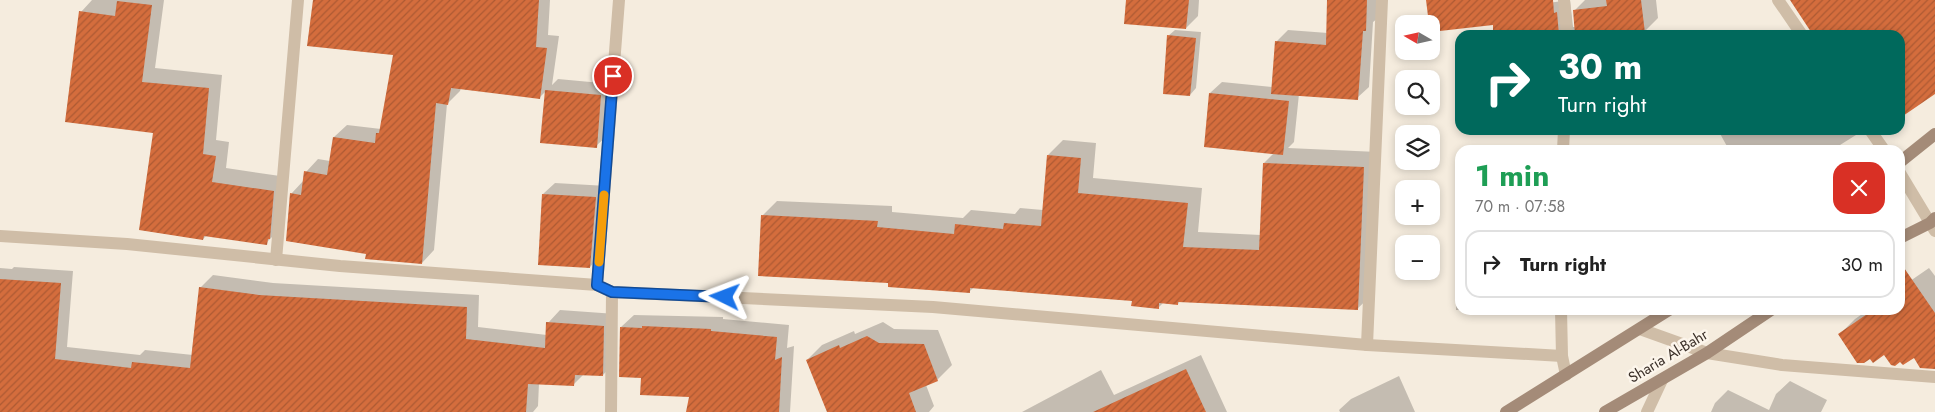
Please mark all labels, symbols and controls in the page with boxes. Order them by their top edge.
north arrow [1395,15,1440,60]
map controls [1395,15,1440,280]
text: 30 m [1558,42,1642,92]
icon: right [1475,50,1540,115]
pin [592,55,634,97]
icon: arrive [599,62,627,90]
button: search [1395,70,1440,115]
text: Turn right [1558,88,1646,120]
button: layers [1395,125,1440,170]
text: 1 min [1475,154,1549,197]
button: close [1833,162,1885,214]
button: + [1395,180,1440,225]
text: 70 m · 07:58 [1475,195,1565,218]
button: − [1395,235,1440,280]
icon: right [1477,250,1505,278]
text: Turn right [1520,251,1606,278]
text: 30 m [1841,251,1883,278]
position arrow [698,270,750,322]
street label: Sharia Al-Bahr [1624,323,1713,388]

